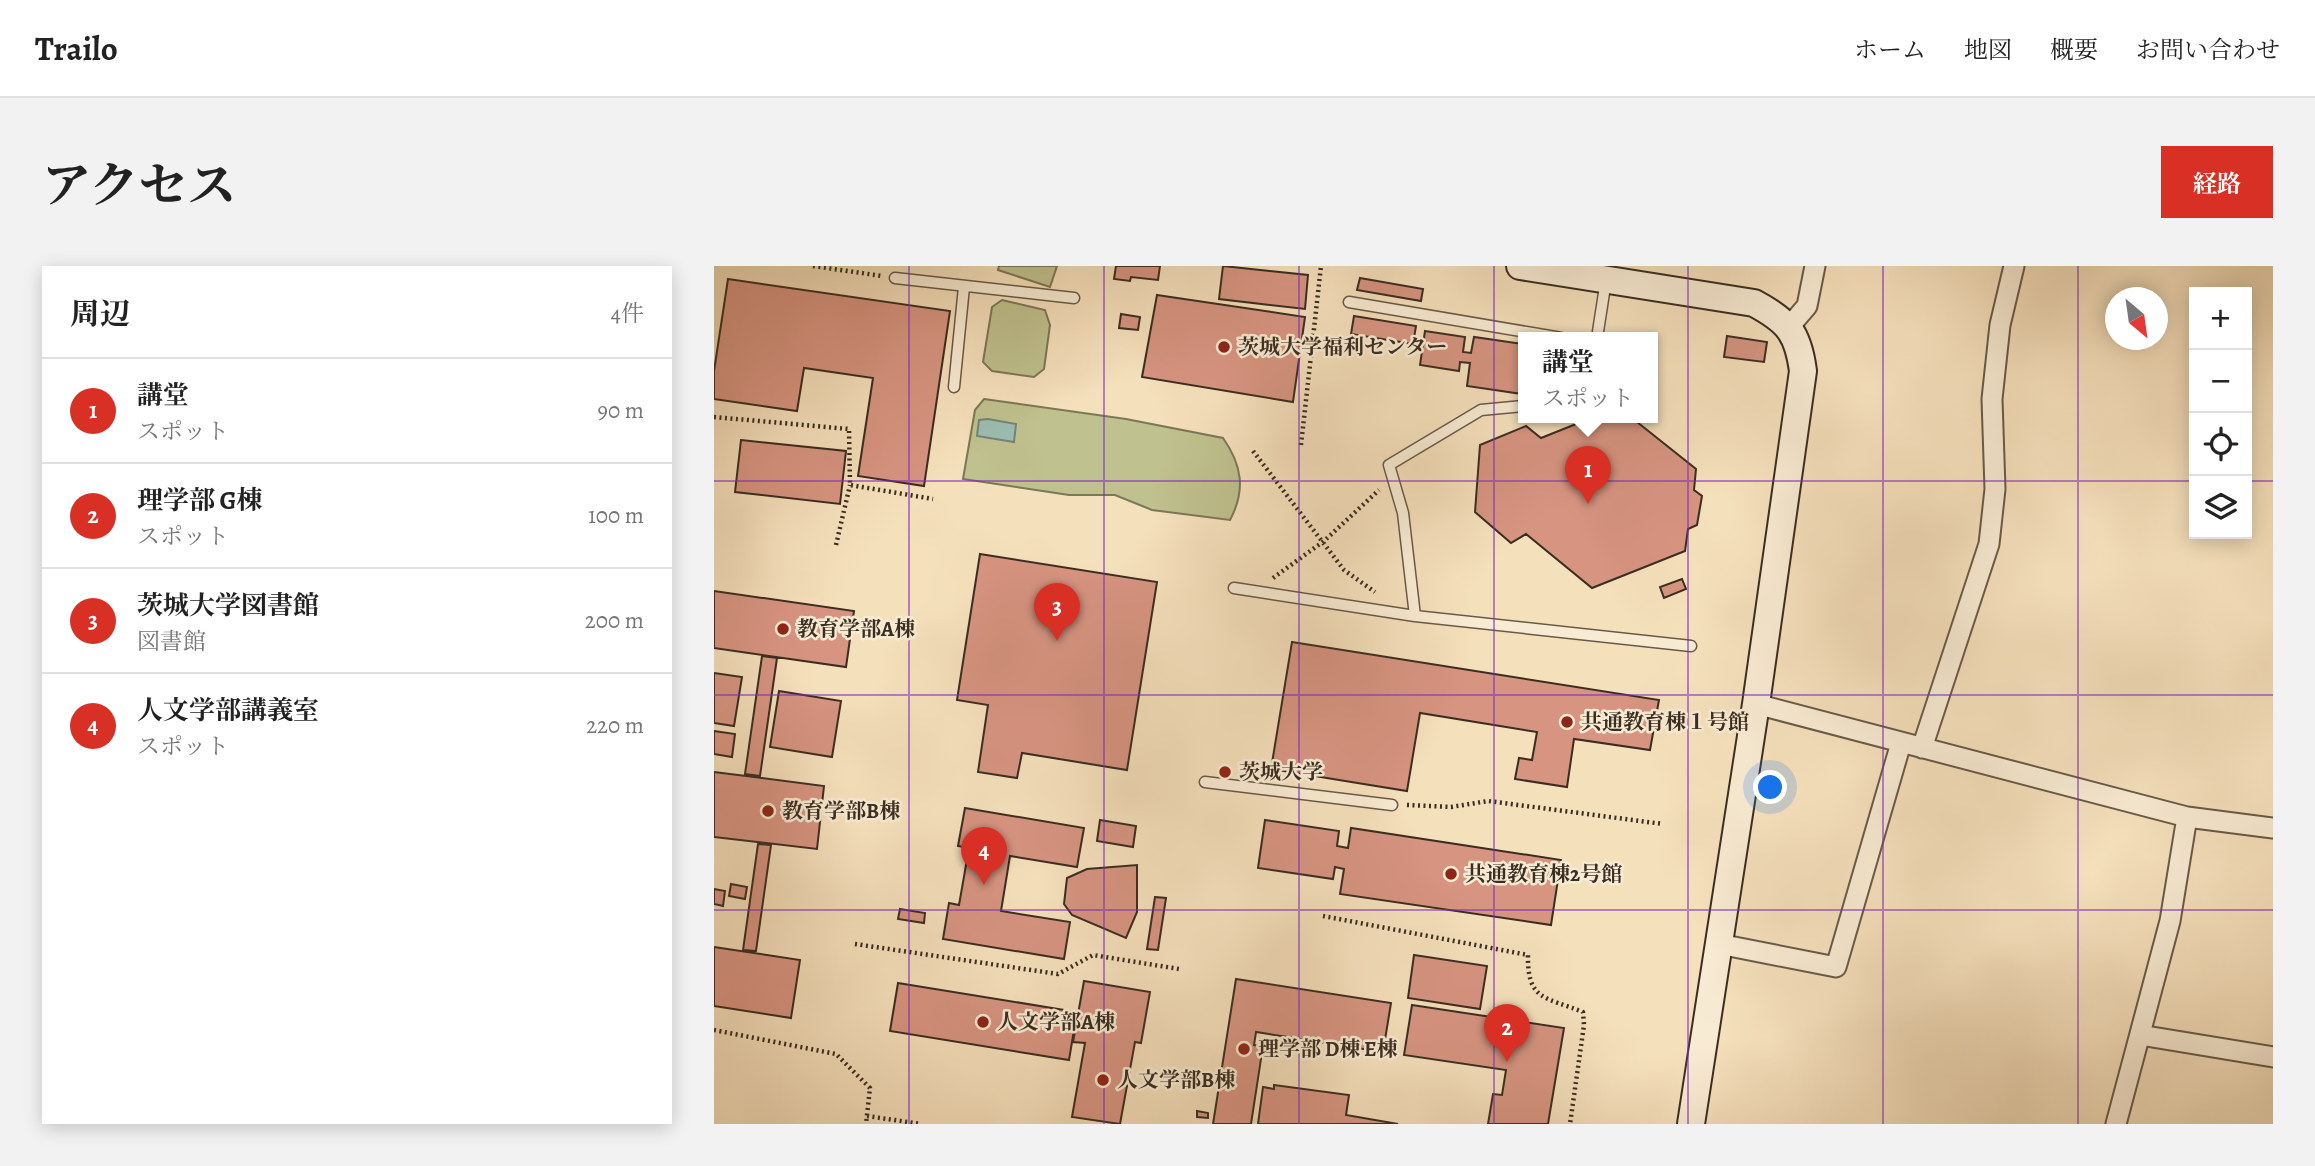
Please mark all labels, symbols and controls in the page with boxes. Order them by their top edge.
text: Trailo [35,26,118,71]
text: ホーム [1854,34,1926,66]
text: 地図 [1964,34,2012,66]
text: 概要 [2050,34,2098,66]
text: お問い合わせ [2136,34,2280,66]
button: 経路 [2161,146,2273,218]
text: アクセス [42,152,237,219]
north arrow [2105,287,2168,350]
map controls [2189,287,2252,539]
button: + [2189,287,2252,350]
text: 周辺 [70,294,130,334]
text: 4件 [611,298,644,329]
popup [1518,332,1658,423]
place label: 茨城大学福利センター [1238,333,1447,361]
marker: 茨城大学福利センター [1216,339,1232,355]
text: 講堂 [1542,345,1594,380]
button: − [2189,350,2252,413]
text: 講堂 [137,378,189,413]
text: スポット [1542,383,1634,414]
text: 1 [89,395,97,426]
text: 90 m [598,395,644,426]
button: locate [2189,413,2252,476]
text: スポット [137,416,229,447]
pin: 1 [1565,446,1611,504]
button: layers [2189,476,2252,539]
text: 理学部 G棟 [137,483,263,518]
text: 2 [87,500,99,531]
text: 100 m [588,500,644,531]
text: スポット [137,521,229,552]
pin: 3 [1034,583,1080,641]
text: 茨城大学図書館 [137,588,319,623]
text: 3 [88,605,98,636]
text: 200 m [585,605,644,636]
place label: 教育学部A棟 [797,615,915,643]
marker: 教育学部A棟 [775,621,791,637]
text: 図書館 [137,626,206,657]
text: 人文学部講義室 [137,693,319,728]
place label: 共通教育棟１号館 [1581,708,1749,736]
text: 4 [88,710,98,741]
text: 220 m [586,710,644,741]
marker: 共通教育棟１号館 [1559,714,1575,730]
text: スポット [137,731,229,762]
place label: 茨城大学 [1239,758,1323,786]
marker: 茨城大学 [1217,764,1233,780]
your location [1753,770,1787,804]
place label: 教育学部B棟 [782,797,900,825]
marker: 教育学部B棟 [760,803,776,819]
pin: 4 [961,827,1007,885]
place label: 共通教育棟2号館 [1465,860,1622,888]
marker: 共通教育棟2号館 [1443,866,1459,882]
pin: 2 [1484,1004,1530,1062]
place label: 人文学部A棟 [997,1008,1115,1036]
marker: 人文学部A棟 [975,1014,991,1030]
place label: 理学部 D棟 E棟 [1258,1035,1397,1063]
marker: 理学部 D棟 E棟 [1236,1041,1252,1057]
place label: 人文学部B棟 [1117,1066,1235,1094]
marker: 人文学部B棟 [1095,1072,1111,1088]

